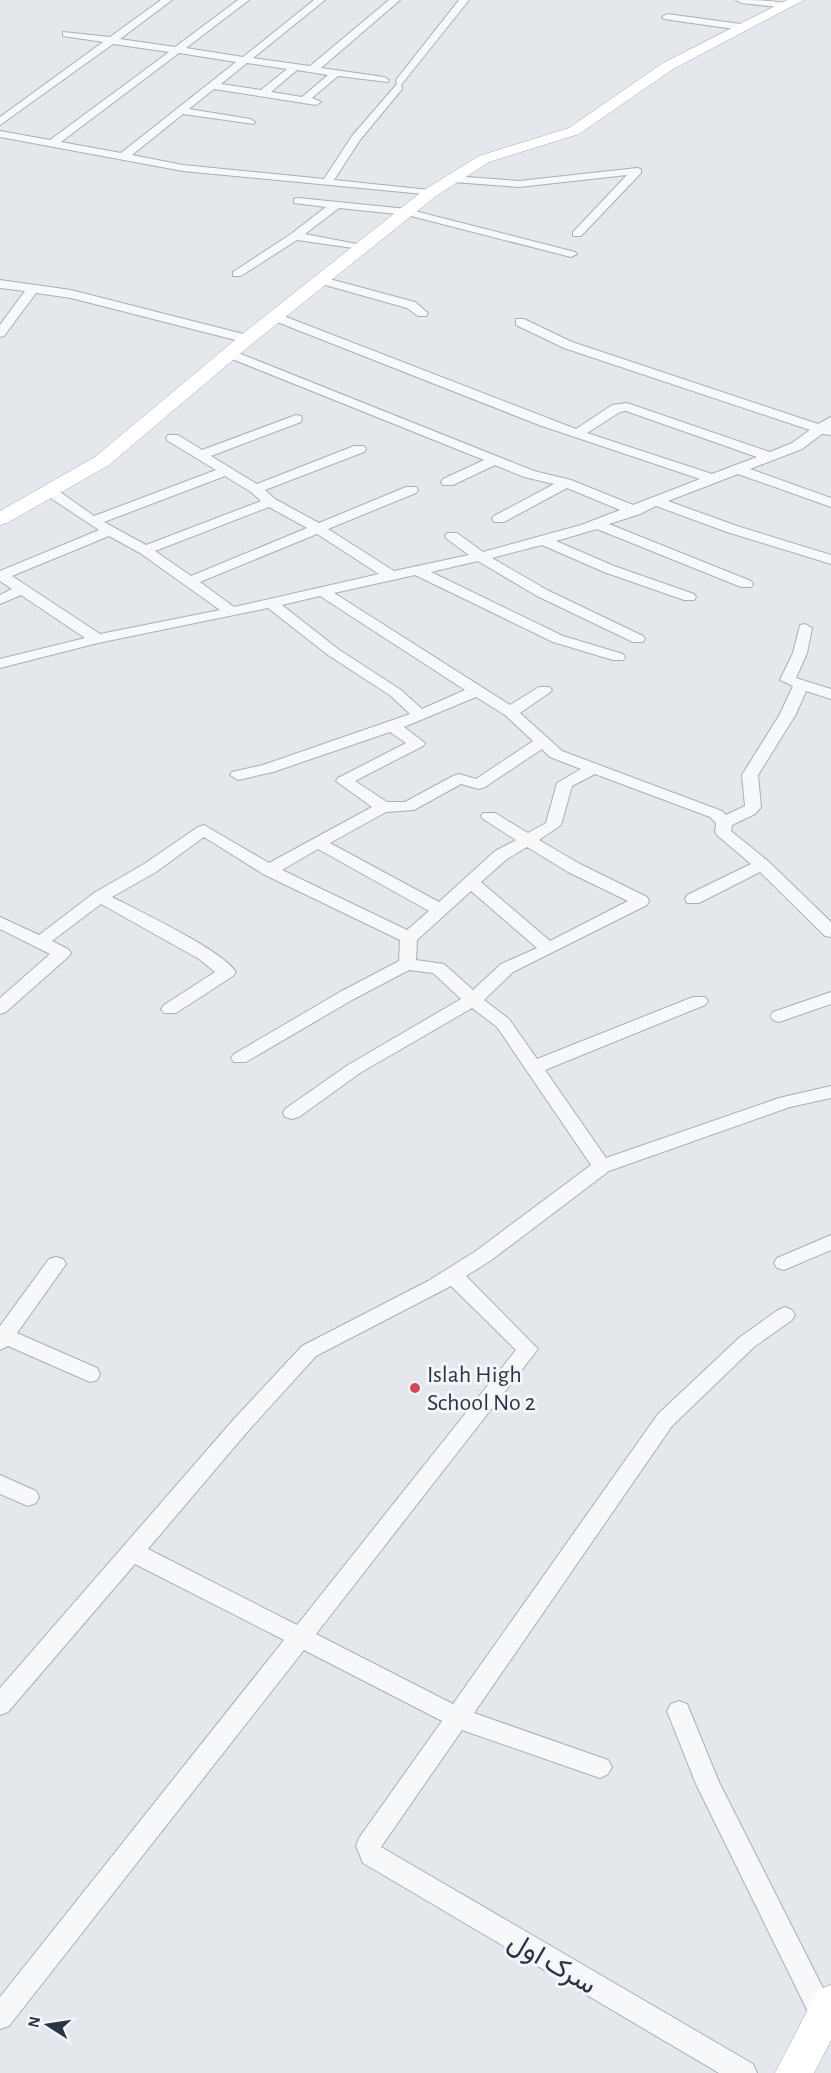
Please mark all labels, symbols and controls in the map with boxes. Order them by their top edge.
place label: Islah High School No 2 [427,1363,536,1415]
marker: Islah High School No 2 [408,1381,422,1395]
street label: سرک اول [502,1928,601,2002]
north arrow [18,1995,78,2055]
text: N [25,2015,43,2029]

